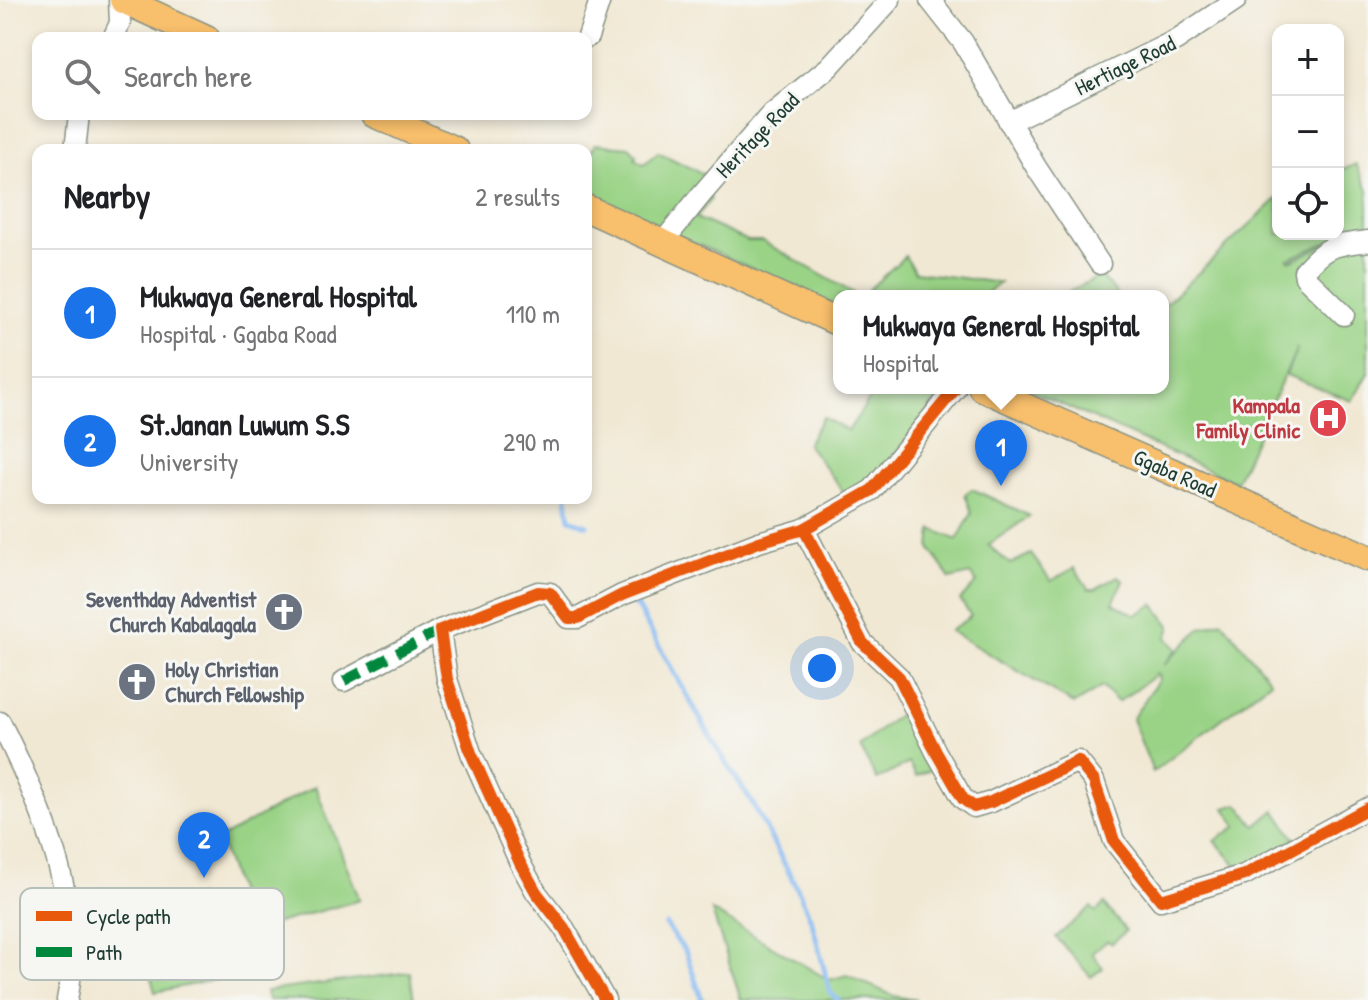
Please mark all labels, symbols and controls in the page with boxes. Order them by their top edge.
map controls [1272,24,1344,240]
button: + [1272,24,1344,96]
street label: Hertiage Road [1070,28,1181,102]
search box [32,32,592,120]
icon: search [60,54,104,98]
text: Search here [124,56,252,96]
street label: Heritage Road [709,85,806,184]
button: − [1272,96,1344,168]
button: locate [1272,168,1344,240]
text: Nearby [64,173,150,219]
text: 2 results [475,179,560,214]
text: Mukwaya General Hospital [140,276,417,316]
popup [833,290,1169,394]
text: 1 [85,296,95,331]
text: 110 m [506,296,560,331]
text: Mukwaya General Hospital [863,305,1139,345]
text: Hospital · Ggaba Road [140,316,337,351]
text: Hospital [863,345,938,380]
place label: Kampala Family Clinic [1196,390,1300,446]
hospital icon: Kampala Family Clinic [1307,397,1349,439]
text: St.Janan Luwum S.S [140,404,349,444]
pin: 1 [975,420,1027,486]
text: 2 [84,424,96,459]
text: 290 m [503,424,560,459]
street label: Ggaba Road [1129,441,1222,505]
text: University [140,444,238,479]
place label: Seventhday Adventist Church Kabalagala [86,584,257,640]
church icon: Seventhday Adventist Church Kabalagala [263,591,305,633]
your location [802,648,842,688]
place label: Holy Christian Church Fellowship [165,654,305,710]
church icon: Holy Christian Church Fellowship [116,661,158,703]
pin: 2 [178,812,230,878]
legend [20,888,284,980]
text: Cycle path [86,901,170,931]
text: Path [86,937,122,967]

